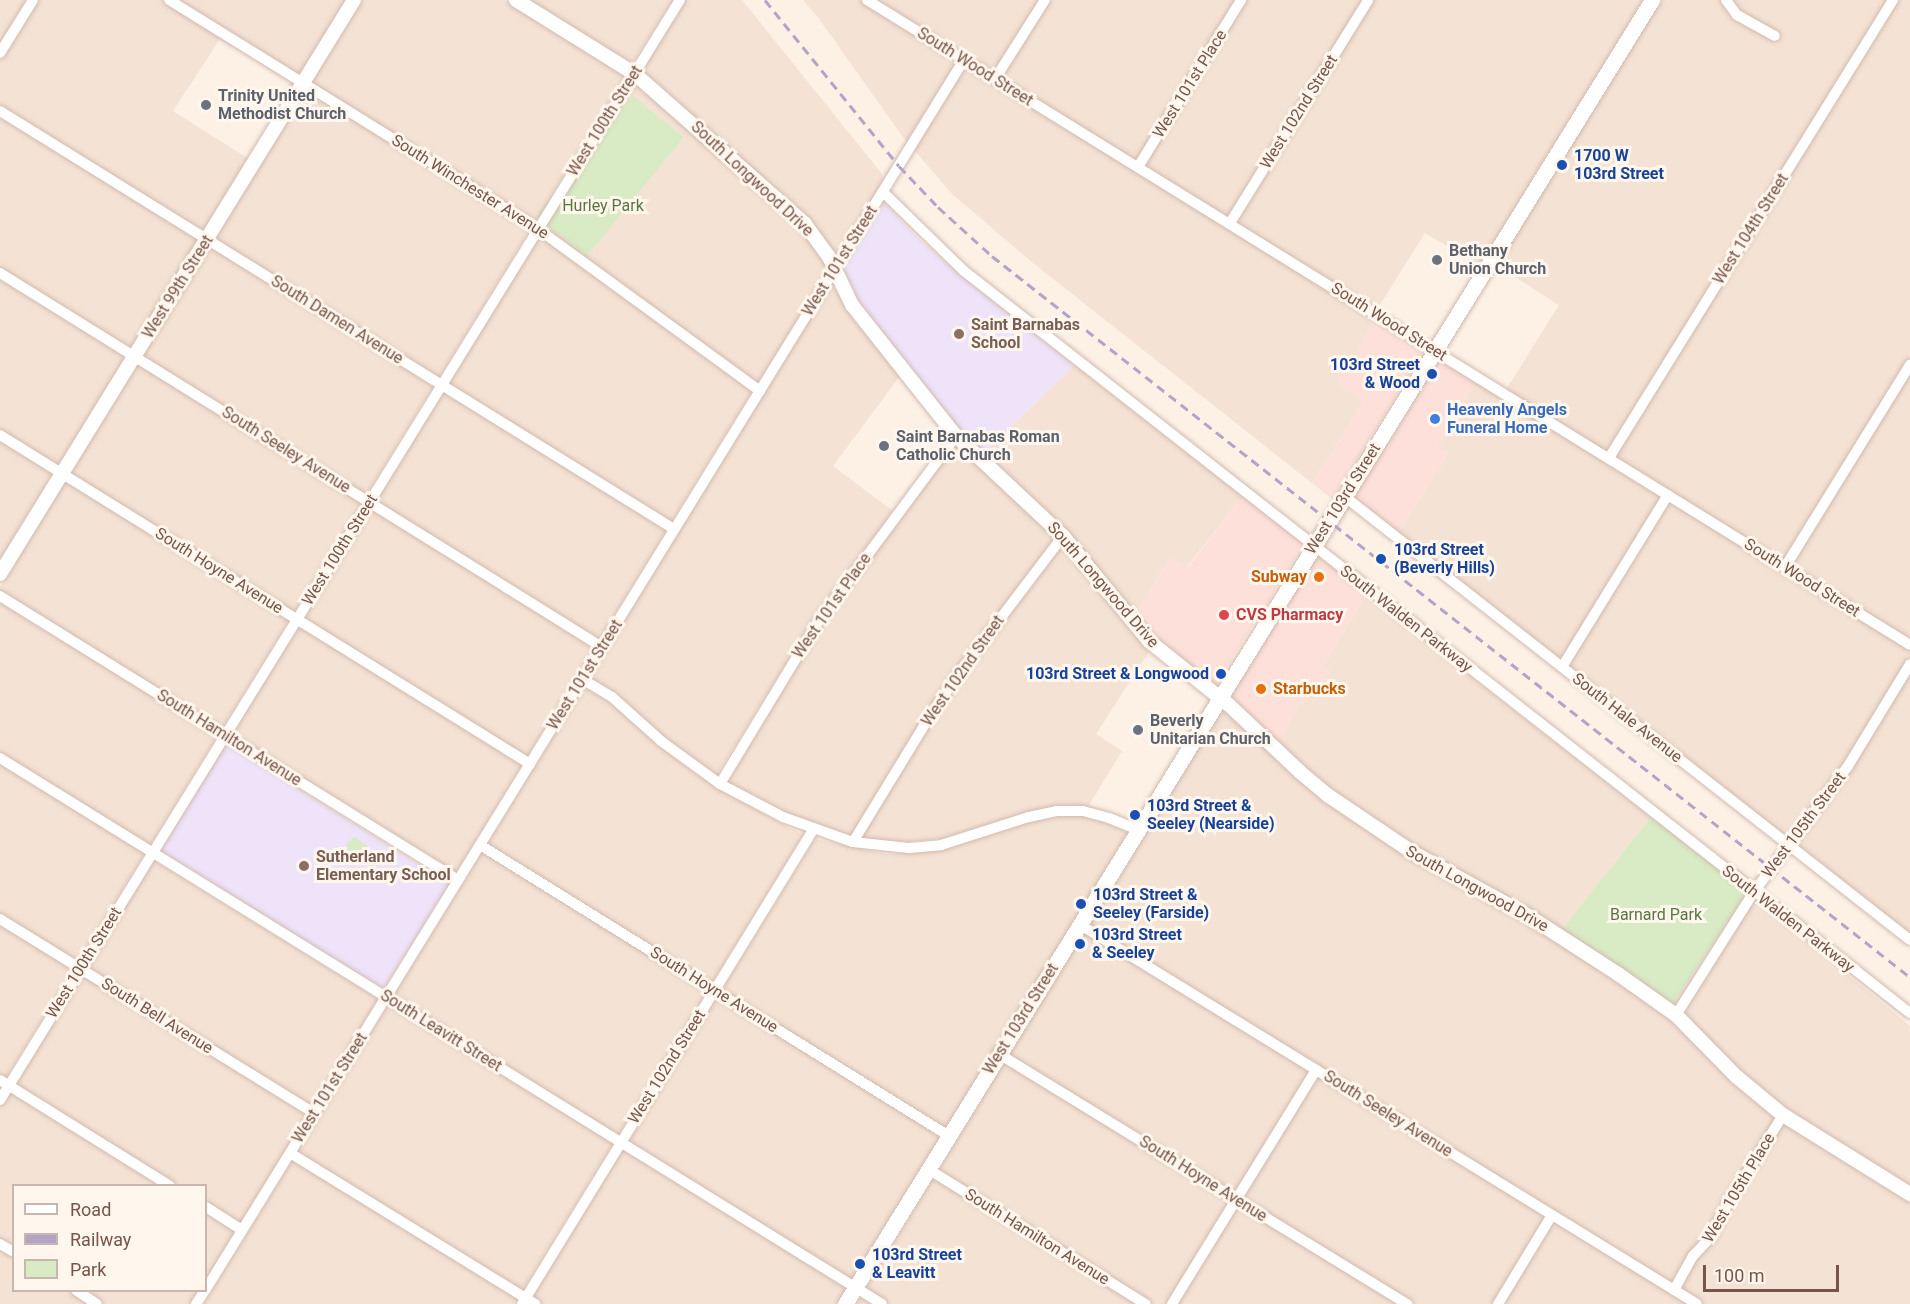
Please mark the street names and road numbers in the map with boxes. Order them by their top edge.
street label: South Wood Street [914,24,1036,110]
street label: West 101st Place [1149,26,1231,142]
street label: West 102nd Street [1256,51,1342,173]
street label: West 100th Street [563,62,647,180]
street label: South Longwood Drive [687,117,817,241]
street label: South Winchester Avenue [388,131,552,243]
street label: West 104th Street [1709,170,1793,288]
street label: West 101st Street [798,202,882,320]
street label: West 99th Street [139,232,217,342]
street label: South Damen Avenue [267,272,407,368]
street label: South Wood Street [1328,279,1450,365]
street label: South Seeley Avenue [218,403,354,497]
street label: West 103rd Street [1301,440,1385,558]
street label: West 100th Street [298,491,382,609]
street label: South Longwood Drive [1043,518,1163,652]
street label: South Hoyne Avenue [152,524,286,618]
street label: South Wood Street [1741,535,1863,621]
street label: West 101st Place [789,550,875,662]
street label: South Walden Parkway [1336,561,1476,677]
street label: West 102nd Street [918,612,1008,730]
street label: West 101st Street [543,616,627,734]
street label: South Hale Avenue [1568,669,1686,767]
street label: South Hamilton Avenue [153,686,305,790]
street label: West 105th Street [1758,768,1850,882]
street label: South Longwood Drive [1402,842,1552,936]
street label: South Walden Parkway [1718,861,1858,977]
street label: West 100th Street [42,904,126,1022]
street label: South Hoyne Avenue [647,943,781,1037]
street label: West 103rd Street [979,960,1063,1078]
street label: South Bell Avenue [98,974,216,1058]
street label: South Leavitt Street [377,986,505,1076]
street label: West 102nd Street [624,1006,710,1128]
street label: West 101st Street [288,1029,372,1147]
street label: South Seeley Avenue [1320,1067,1456,1161]
street label: West 105th Place [1699,1130,1779,1246]
street label: South Hoyne Avenue [1136,1132,1270,1226]
street label: South Hamilton Avenue [961,1185,1113,1289]

